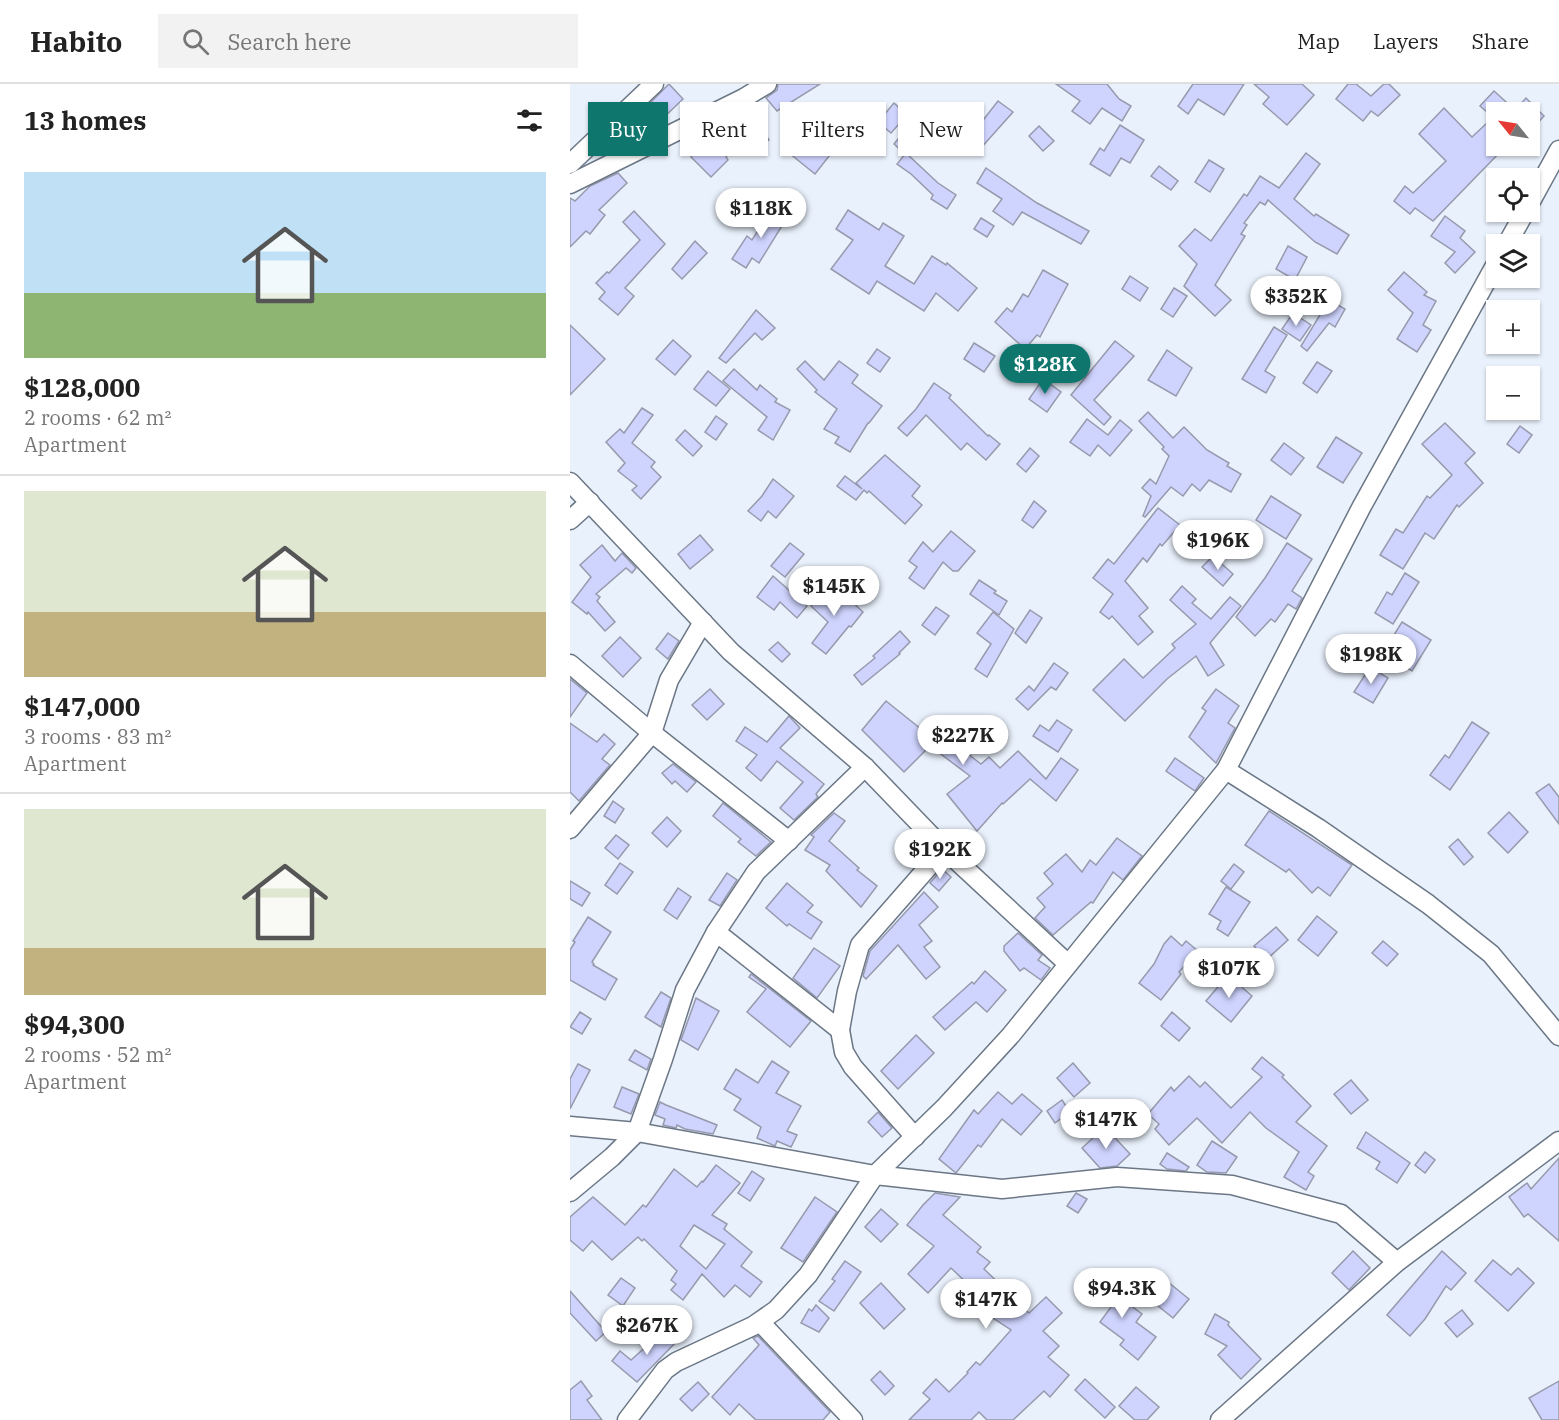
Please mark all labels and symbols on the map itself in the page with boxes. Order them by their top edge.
north arrow [1486,102,1540,156]
pin: $118K [719,188,803,239]
pin: $352K [1254,276,1338,327]
pin: $128K [1003,344,1087,395]
pin: $196K [1176,520,1260,571]
pin: $145K [792,566,876,617]
pin: $198K [1329,634,1413,685]
pin: $227K [921,715,1005,766]
pin: $192K [898,829,982,880]
pin: $107K [1187,948,1271,999]
pin: $147K [1064,1099,1148,1150]
pin: $94.3K [1073,1268,1171,1319]
pin: $147K [944,1279,1028,1330]
pin: $267K [605,1305,689,1356]

